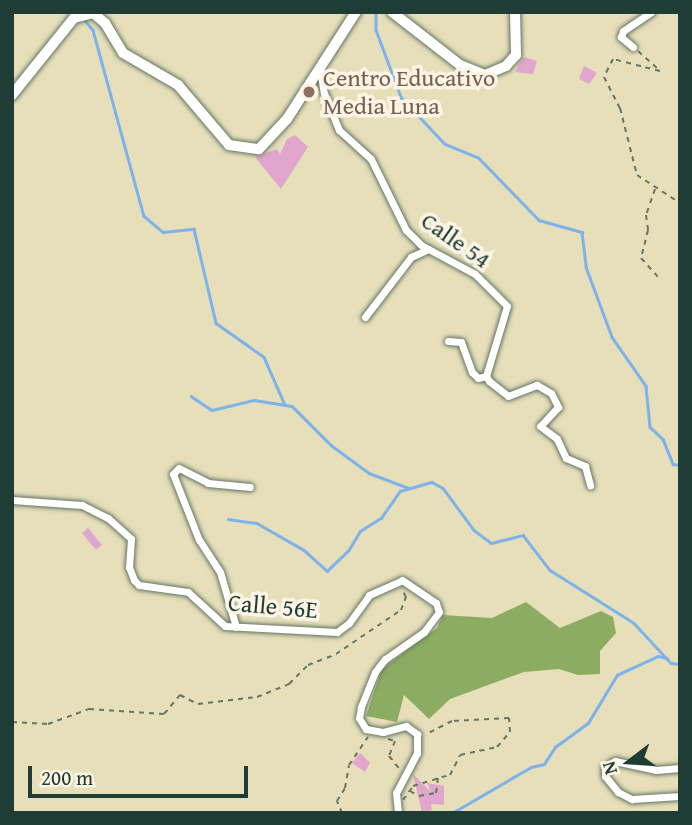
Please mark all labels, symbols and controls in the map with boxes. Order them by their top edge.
place label: Centro Educativo Media Luna [323,64,495,120]
marker: Centro Educativo Media Luna [301,84,317,100]
street label: Calle 54 [416,206,496,274]
street label: Calle 56E [227,588,319,624]
north arrow [594,727,664,797]
scale bar [32,752,252,796]
text: N [594,758,624,778]
text: 200 m [41,762,93,793]

